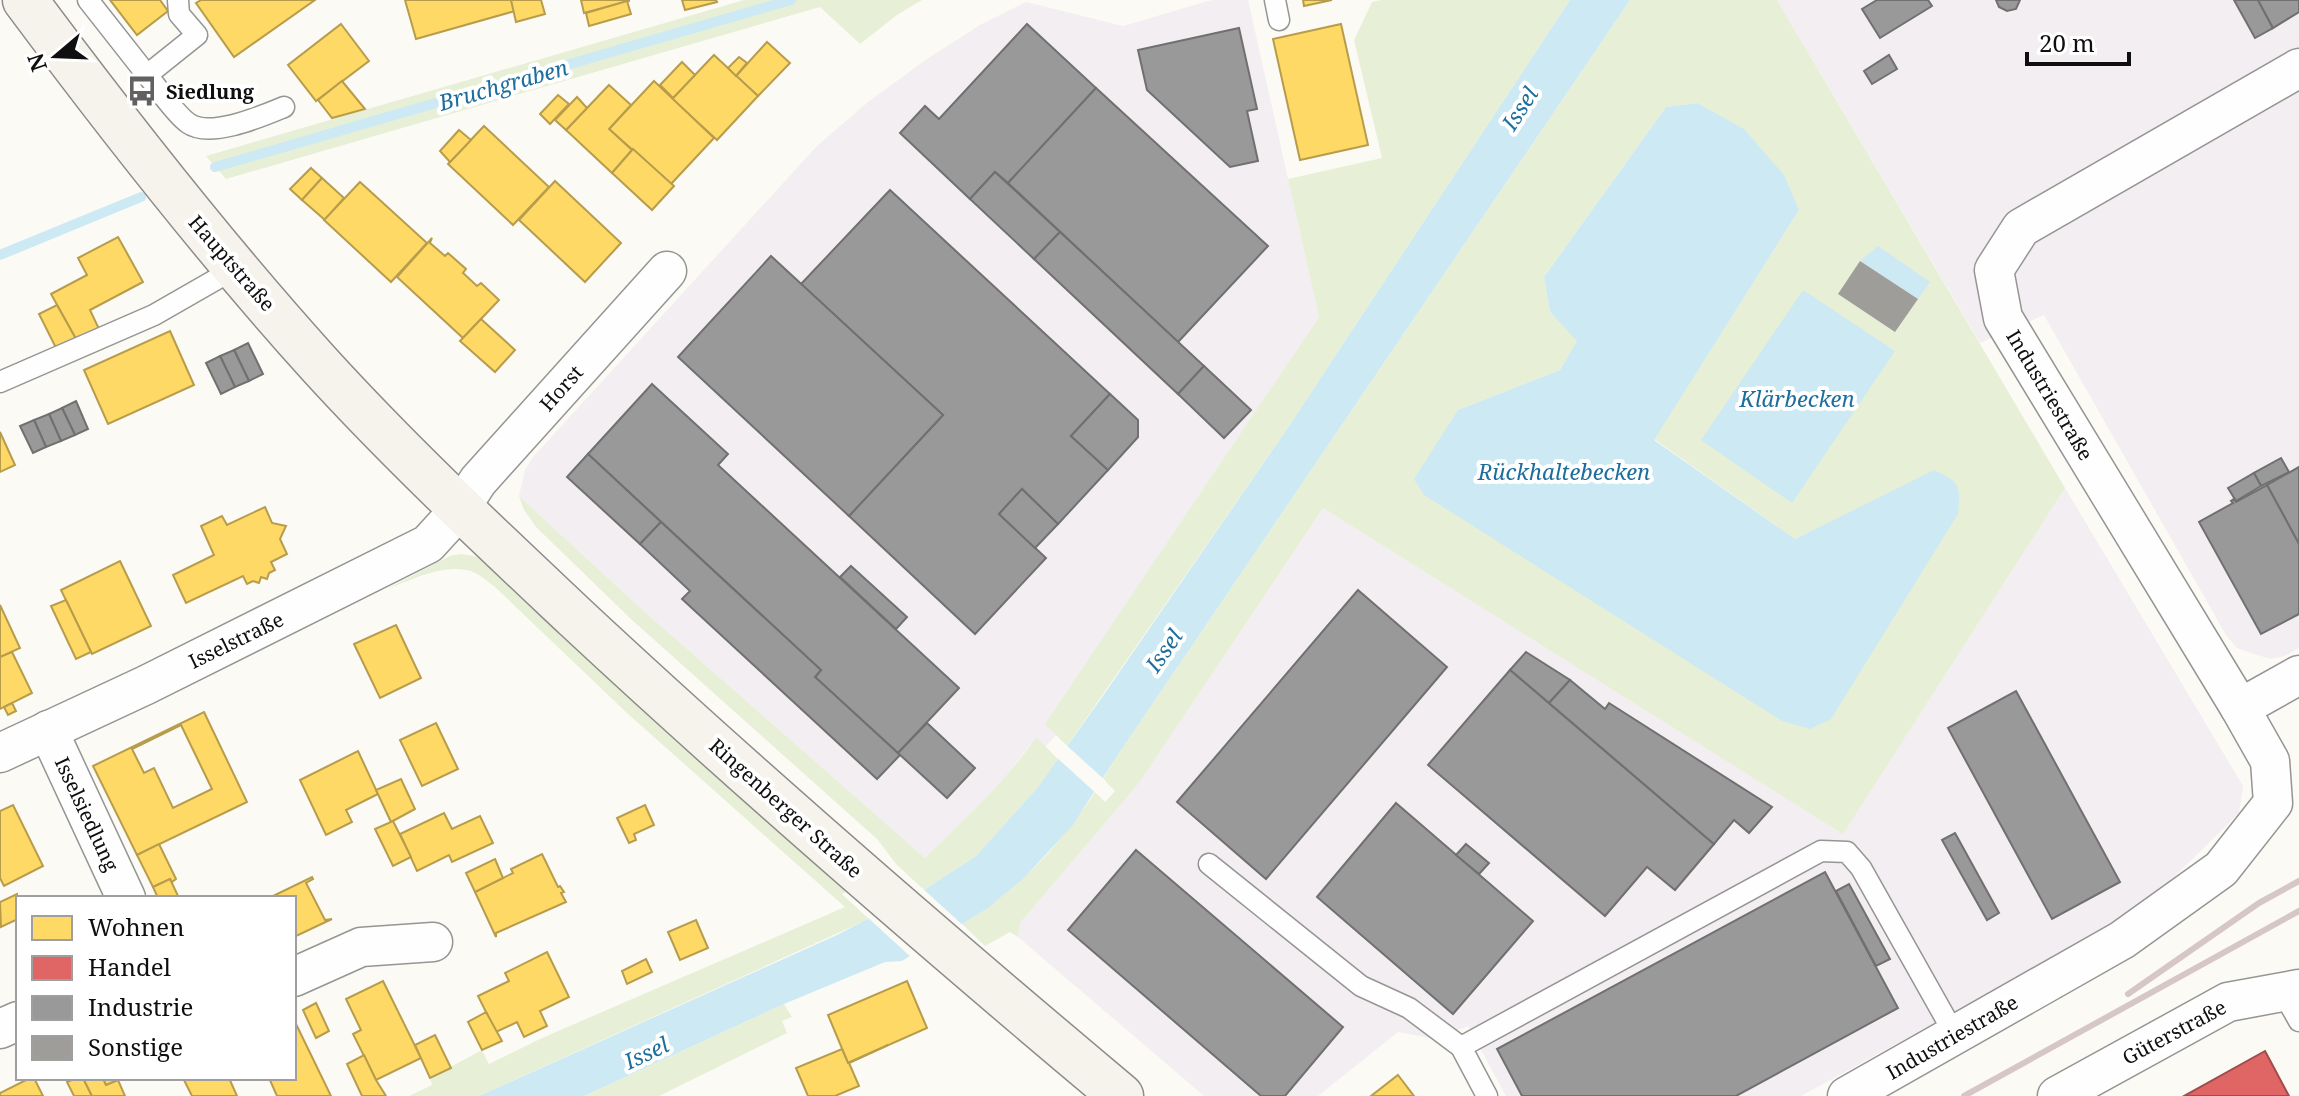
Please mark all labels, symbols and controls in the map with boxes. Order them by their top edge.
north arrow [16,16,96,96]
scale bar [2027,16,2129,66]
text: 20 m [2039,26,2095,59]
text: N [19,50,53,76]
water label: Bruchgraben [434,51,571,117]
bus stop icon: Siedlung [125,74,159,108]
place label: Siedlung [166,78,255,105]
water label: Issel [1493,80,1544,136]
street label: Hauptstraße [183,209,281,317]
street label: Industriestraße [2000,325,2100,465]
street label: Horst [533,359,589,417]
water label: Klärbecken [1738,383,1855,413]
water label: Rückhaltebecken [1477,456,1650,486]
street label: Isselstraße [184,605,288,675]
water label: Issel [1137,622,1189,678]
street label: Ringenberger Straße [704,732,868,884]
street label: Isselsiedlung [49,752,125,876]
legend [16,896,296,1080]
text: Wohnen [88,910,185,943]
text: Handel [88,950,172,983]
street label: Industriestraße [1881,988,2023,1086]
text: Industrie [88,990,193,1023]
street label: Güterstraße [2117,993,2231,1071]
water label: Issel [618,1029,673,1076]
text: Sonstige [88,1030,183,1063]

